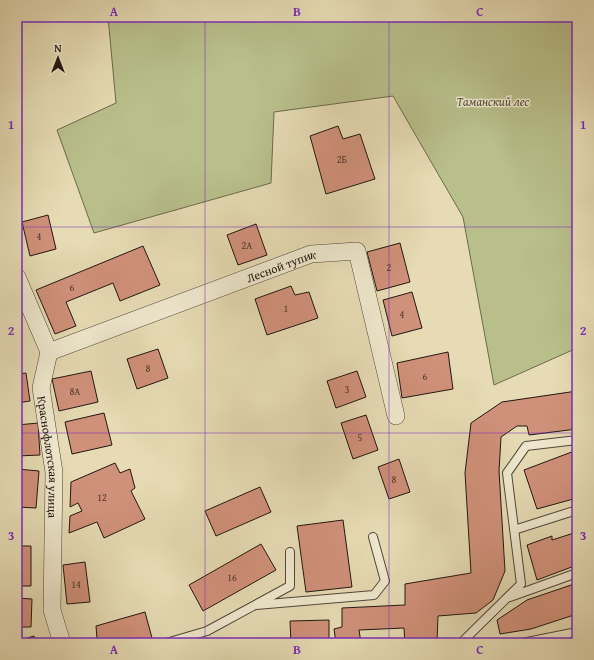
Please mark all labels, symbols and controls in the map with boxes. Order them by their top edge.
text: A [110,2,119,21]
text: B [293,2,301,21]
text: C [476,2,484,21]
north arrow [38,38,78,78]
text: N [54,40,62,56]
park label: Таманский лес [457,93,529,110]
text: 1 [8,115,14,134]
text: 1 [580,115,586,134]
house number: 2Б [337,152,348,167]
house number: 4 [37,229,42,244]
house number: 2А [242,238,252,253]
street label: Лесной тупик [244,245,317,286]
house number: 2 [387,260,392,275]
house number: 6 [70,280,75,295]
house number: 1 [284,301,289,316]
house number: 4 [400,307,405,322]
text: 2 [8,321,15,340]
text: 2 [580,321,587,340]
house number: 8 [146,361,151,376]
house number: 6 [423,369,428,384]
house number: 3 [345,382,350,397]
house number: 8А [70,384,80,399]
street label: Краснофлотская улица [34,395,63,519]
house number: 5 [358,430,363,445]
house number: 8 [392,472,397,487]
house number: 12 [97,490,107,505]
text: 3 [8,526,14,545]
text: 3 [580,526,586,545]
house number: 16 [227,570,237,585]
house number: 14 [71,577,81,592]
text: A [110,640,119,659]
text: B [293,640,301,659]
text: C [476,640,484,659]

